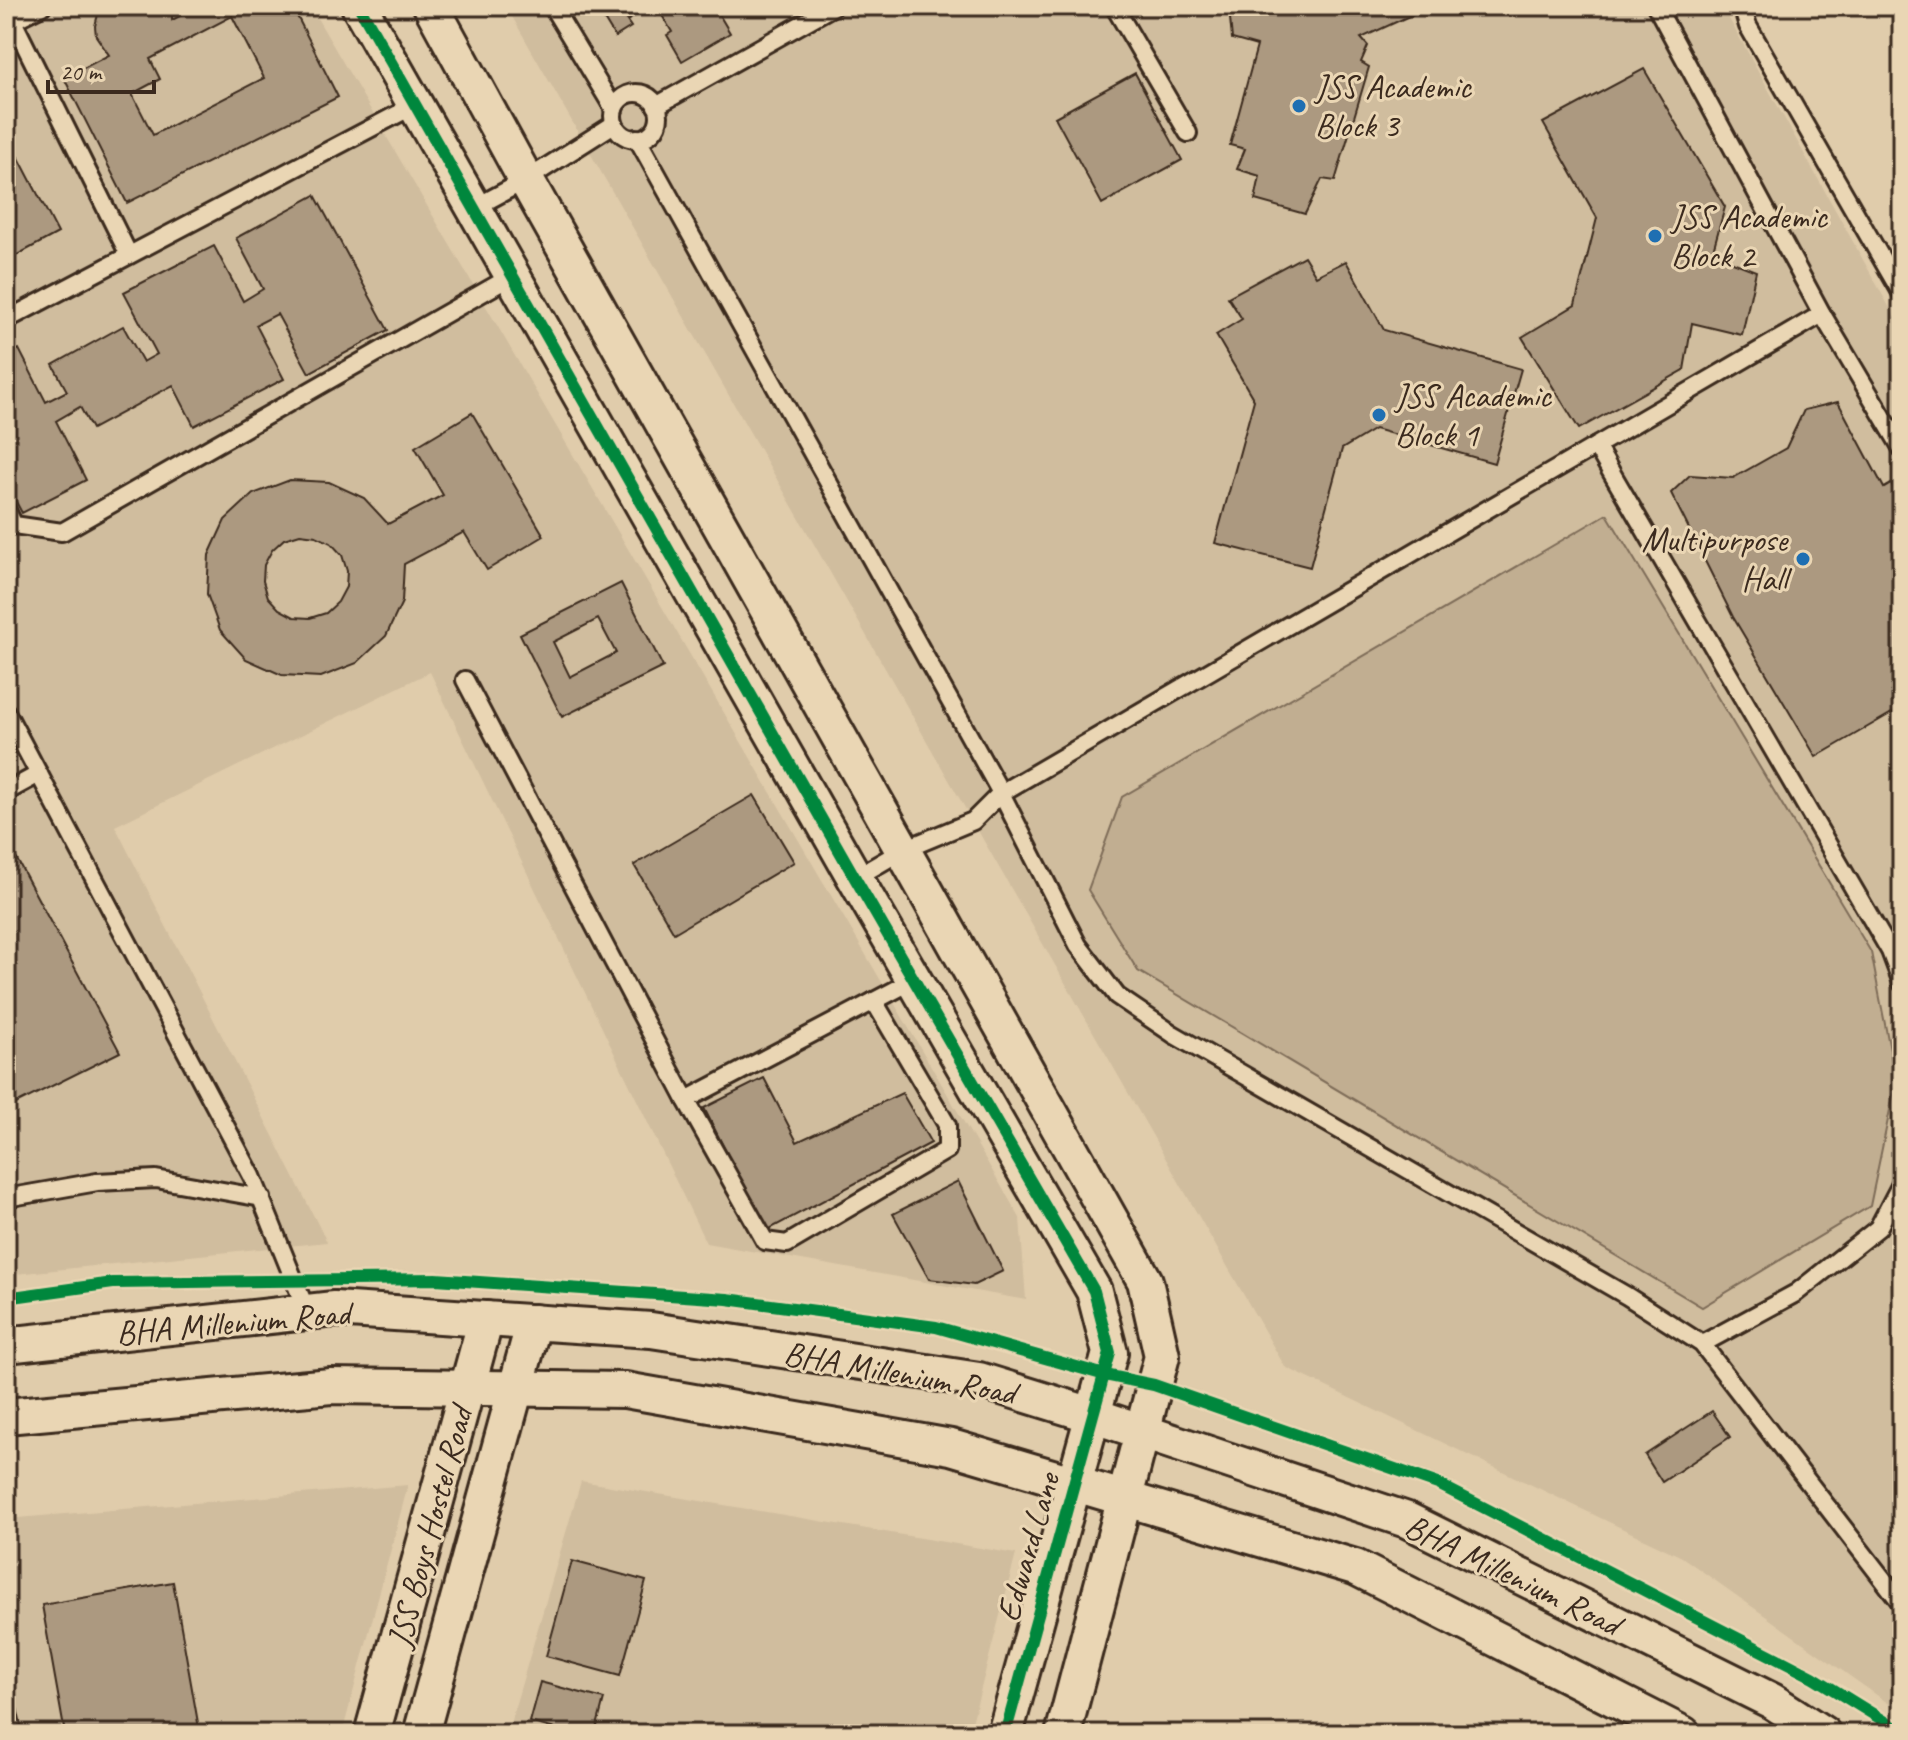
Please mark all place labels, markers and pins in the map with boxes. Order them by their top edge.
place label: JSS Academic Block 3 [1313,65,1473,147]
marker: JSS Academic Block 3 [1290,97,1308,115]
place label: JSS Academic Block 2 [1669,195,1829,277]
marker: JSS Academic Block 2 [1646,227,1664,245]
place label: JSS Academic Block 1 [1393,374,1553,456]
marker: JSS Academic Block 1 [1370,406,1388,424]
place label: Multipurpose Hall [1641,518,1793,600]
marker: Multipurpose Hall [1794,550,1812,568]

